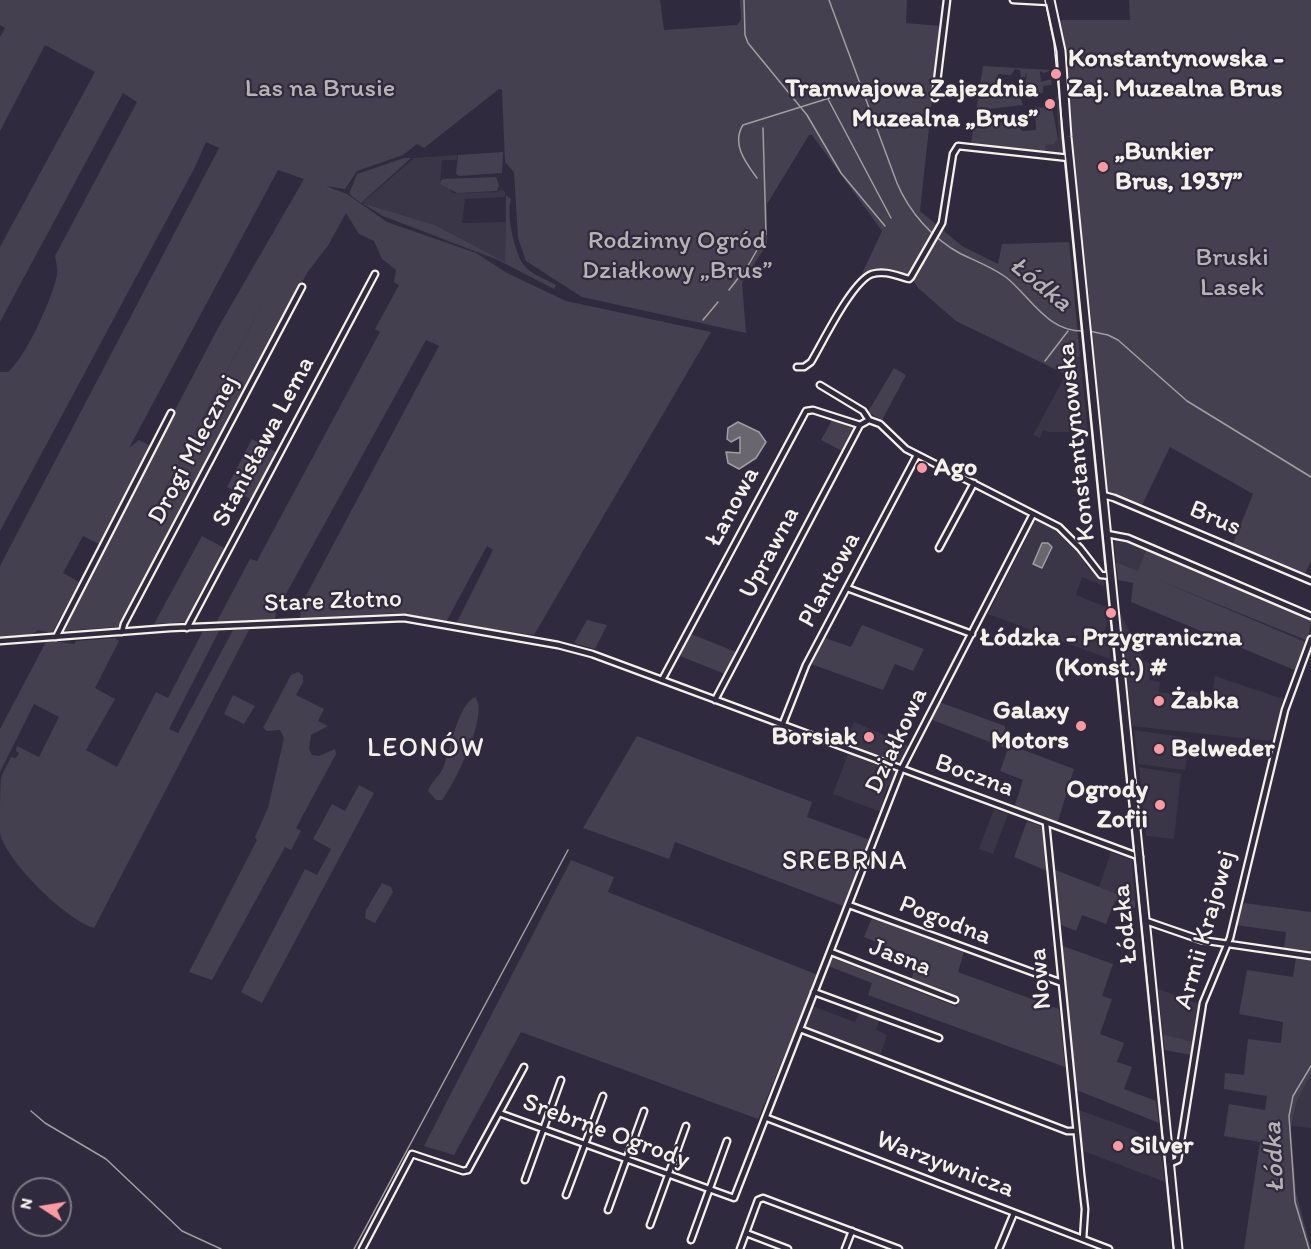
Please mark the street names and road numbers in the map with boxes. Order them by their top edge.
street label: Konstantynowska [1051,341,1103,543]
street label: Stanisława Lema [206,352,322,532]
street label: Drogi Mlecznej [142,370,246,530]
street label: Łanowa [699,462,767,552]
street label: Brus [1184,494,1246,544]
street label: Uprawna [733,502,807,604]
street label: Plantowa [792,527,868,633]
street label: Stare Złotno [263,584,403,620]
street label: Działkowa [859,683,935,799]
street label: Boczna [930,747,1018,805]
street label: Armii Krajowej [1168,847,1244,1013]
street label: Łódzka [1106,883,1146,965]
street label: Pogodna [895,889,995,953]
street label: Jasna [865,932,935,984]
street label: Nowa [1023,947,1059,1011]
street label: Srebrne Ogrody [518,1087,694,1177]
street label: Warzywnicza [872,1124,1018,1206]

